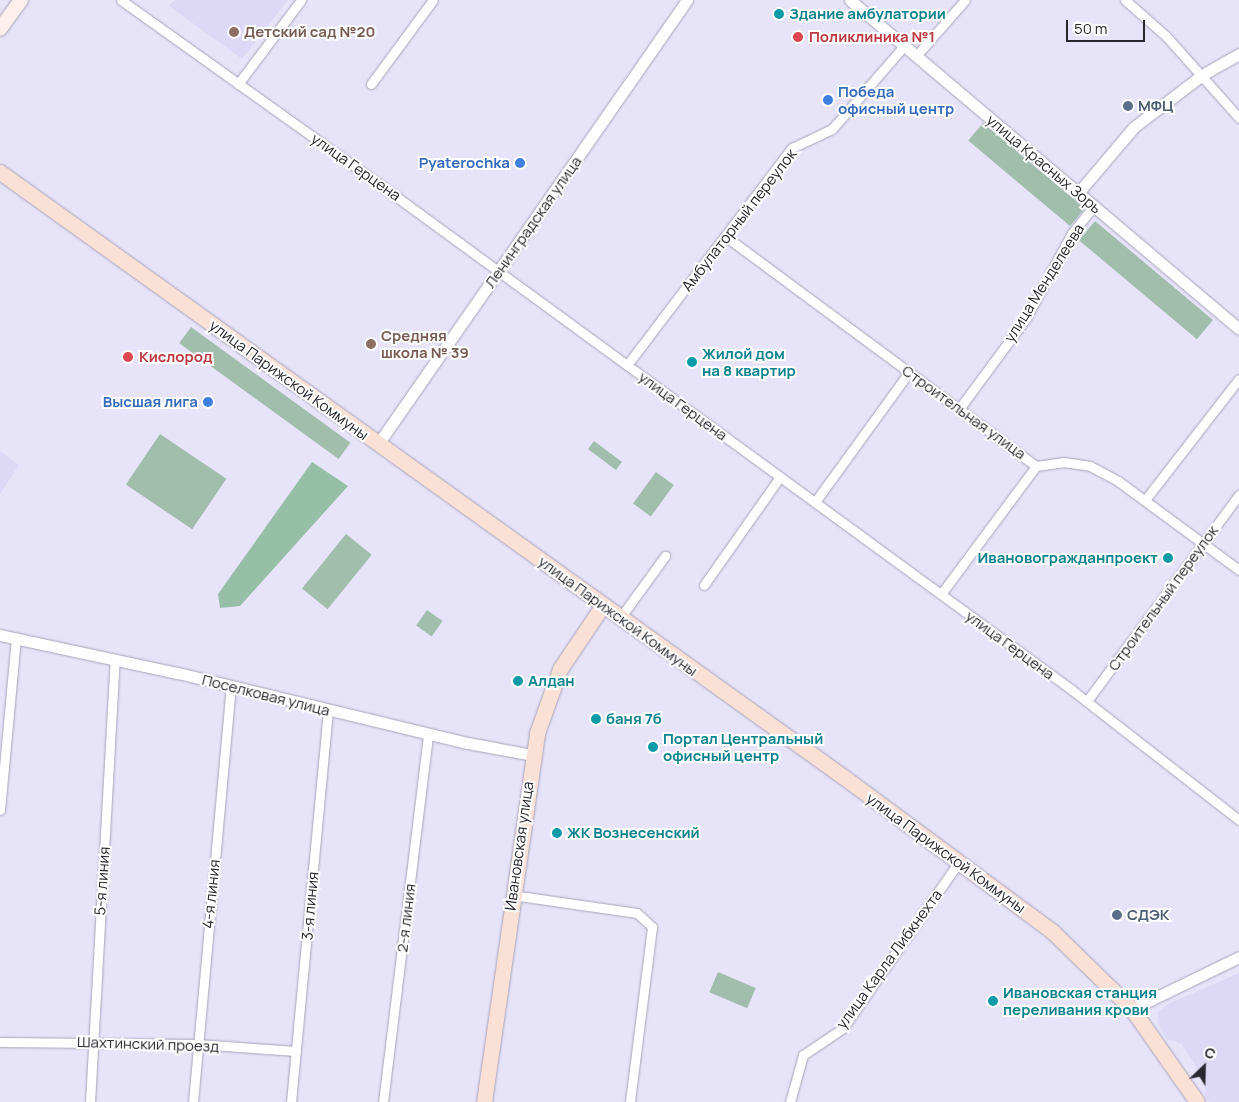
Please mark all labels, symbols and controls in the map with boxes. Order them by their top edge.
place label: Здание амбулатории [789,5,946,23]
marker: Здание амбулатории [773,8,785,20]
scale bar [1069,10,1148,42]
text: 50 m [1074,18,1108,39]
place label: Детский сад №20 [244,23,375,41]
marker: Детский сад №20 [228,26,240,38]
place label: Поликлиника №1 [809,28,935,46]
marker: Поликлиника №1 [791,30,805,44]
place label: Победа офисный центр [838,82,954,117]
marker: Победа офисный центр [822,94,834,106]
place label: МФЦ [1138,97,1173,115]
marker: МФЦ [1122,100,1134,112]
street label: улица Красных Зорь [983,111,1105,217]
street label: улица Герцена [308,129,404,205]
street label: Амбулаторный переулок [678,145,800,295]
street label: Ленинградская улица [481,153,585,291]
place label: Pyaterochka [419,154,510,172]
marker: Pyaterochka [514,157,526,169]
street label: улица Менделеева [1000,221,1088,345]
street label: улица Парижской Коммуны [206,316,372,444]
place label: Средняя школа № 39 [381,326,469,361]
marker: Средняя школа № 39 [365,338,377,350]
place label: Жилой дом на 8 квартир [702,344,796,379]
place label: Кислород [139,348,213,366]
marker: Кислород [121,350,135,364]
marker: Жилой дом на 8 квартир [686,356,698,368]
street label: Строительная улица [899,361,1029,463]
street label: улица Герцена [635,368,731,444]
place label: Высшая лига [103,393,198,411]
marker: Высшая лига [202,396,214,408]
street label: Строительный переулок [1104,522,1222,674]
place label: Ивановогражданпроект [977,549,1158,567]
street label: улица Парижской Коммуны [535,552,701,680]
marker: Ивановогражданпроект [1162,552,1174,564]
street label: улица Герцена [962,607,1058,683]
street label: Поселковая улица [200,670,332,720]
place label: Алдан [528,672,575,690]
marker: Алдан [512,675,524,687]
place label: баня 7б [606,710,662,728]
marker: баня 7б [590,713,602,725]
place label: Портал Центральный офисный центр [663,729,823,764]
marker: Портал Центральный офисный центр [647,741,659,753]
street label: Ивановская улица [501,780,537,912]
street label: улица Парижской Коммуны [863,789,1029,917]
place label: ЖК Вознесенский [567,824,700,842]
marker: ЖК Вознесенский [551,827,563,839]
street label: 5-я линия [91,846,113,916]
street label: 4-я линия [198,859,224,929]
street label: 3-я линия [298,871,322,941]
street label: 2-я линия [393,883,419,953]
street label: улица Карла Либкнехта [832,886,946,1032]
place label: СДЭК [1127,906,1170,924]
marker: СДЭК [1111,909,1123,921]
place label: Ивановская станция переливания крови [1003,983,1157,1018]
marker: Ивановская станция переливания крови [987,995,999,1007]
street label: Шахтинский проезд [77,1033,219,1055]
north arrow [1179,1042,1229,1092]
text: С [1202,1042,1219,1064]

